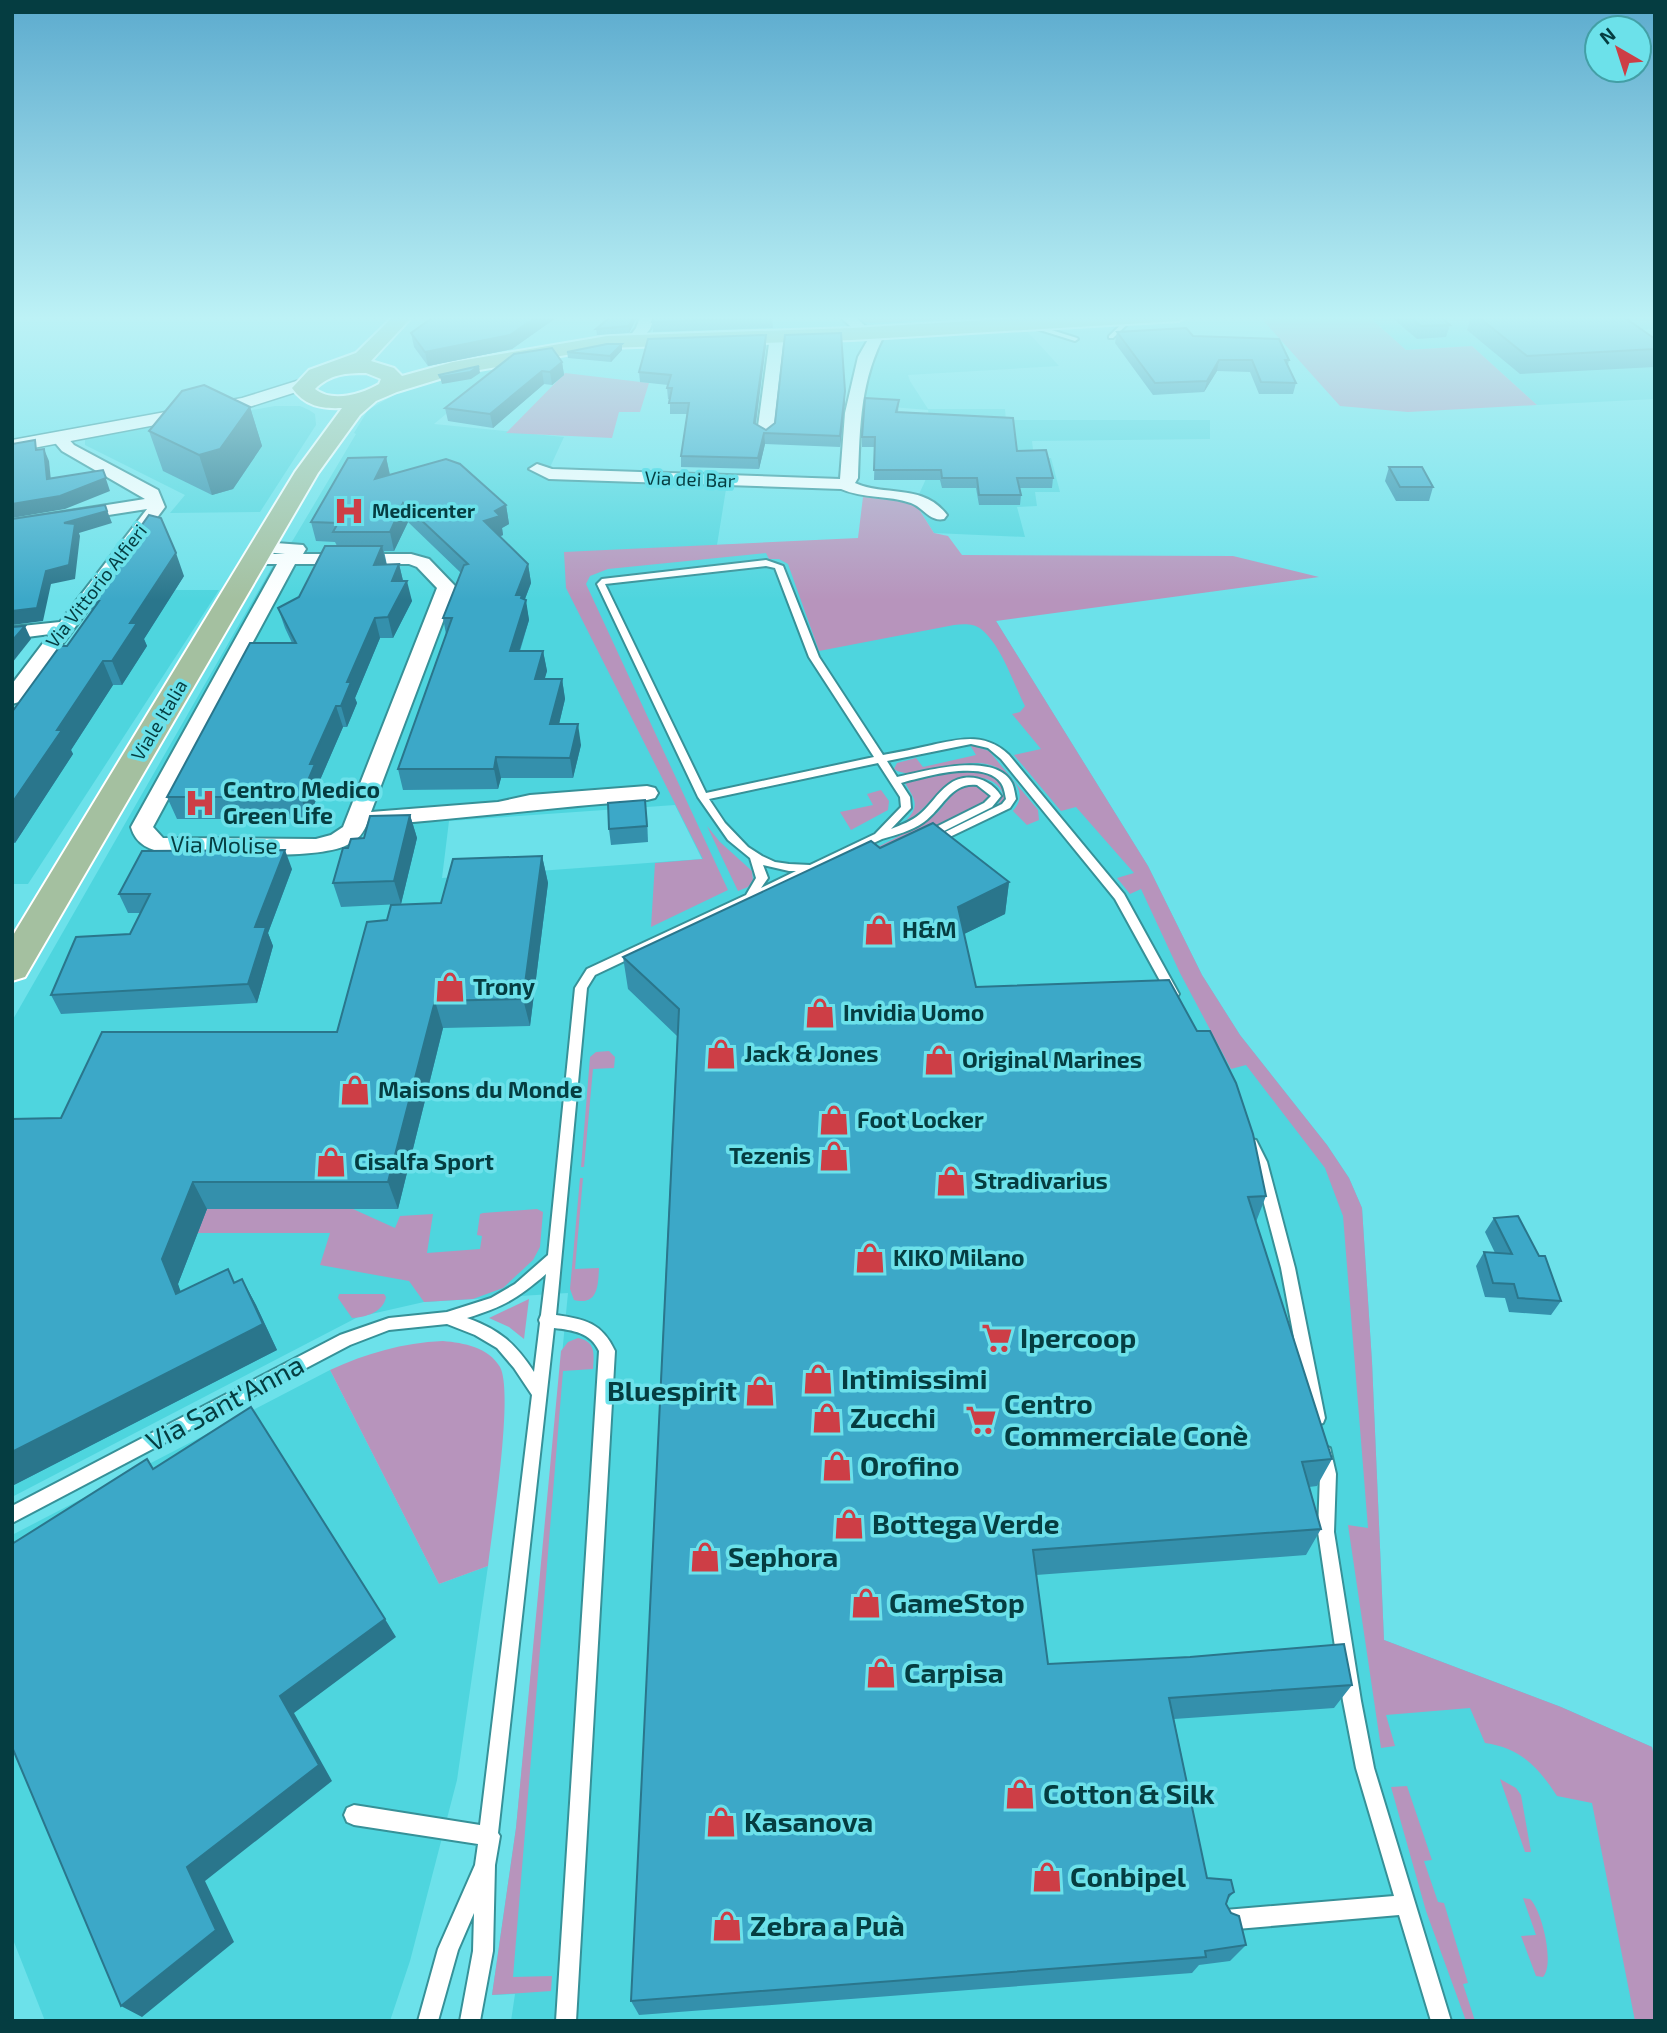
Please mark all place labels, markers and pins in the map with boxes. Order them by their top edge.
hospital icon: Medicenter [332,494,366,528]
place label: Medicenter [372,499,475,522]
place label: Centro Medico Green Life [223,775,380,829]
hospital icon: Centro Medico Green Life [183,786,217,820]
shop icon: H&M [862,913,896,947]
place label: H&M [902,915,957,943]
shop icon: Trony [433,970,467,1004]
place label: Trony [473,972,535,1000]
shop icon: Invidia Uomo [803,996,837,1030]
place label: Invidia Uomo [843,998,984,1026]
shop icon: Jack & Jones [704,1037,738,1071]
place label: Jack & Jones [744,1039,878,1067]
shop icon: Original Marines [922,1043,956,1077]
place label: Original Marines [962,1045,1142,1073]
shop icon: Maisons du Monde [338,1073,372,1107]
place label: Maisons du Monde [378,1075,583,1103]
shop icon: Foot Locker [817,1103,851,1137]
place label: Foot Locker [857,1105,984,1133]
shop icon: Tezenis [817,1139,851,1173]
place label: Tezenis [729,1141,811,1169]
shop icon: Cisalfa Sport [314,1145,348,1179]
place label: Cisalfa Sport [354,1147,494,1175]
shop icon: Stradivarius [934,1164,968,1198]
place label: Stradivarius [974,1166,1108,1194]
shop icon: KIKO Milano [853,1241,887,1275]
place label: KIKO Milano [893,1243,1025,1271]
place label: Ipercoop [1020,1320,1136,1354]
supermarket icon: Ipercoop [980,1321,1014,1355]
place label: Intimissimi [841,1361,987,1395]
shop icon: Intimissimi [801,1362,835,1396]
place label: Bluespirit [607,1373,737,1407]
shop icon: Bluespirit [743,1374,777,1408]
place label: Centro Commerciale Conè [1004,1386,1248,1452]
place label: Zucchi [850,1400,936,1434]
shop icon: Zucchi [810,1401,844,1435]
supermarket icon: Centro Commerciale Conè [964,1403,998,1437]
place label: Orofino [860,1448,959,1482]
shop icon: Orofino [820,1449,854,1483]
place label: Bottega Verde [872,1506,1060,1540]
shop icon: Bottega Verde [832,1507,866,1541]
place label: Sephora [728,1539,838,1573]
shop icon: Sephora [688,1540,722,1574]
place label: GameStop [889,1585,1025,1619]
shop icon: GameStop [849,1586,883,1620]
place label: Carpisa [904,1655,1004,1689]
shop icon: Carpisa [864,1656,898,1690]
place label: Cotton & Silk [1043,1776,1215,1810]
shop icon: Cotton & Silk [1003,1777,1037,1811]
place label: Kasanova [744,1804,873,1838]
shop icon: Kasanova [704,1805,738,1839]
place label: Conbipel [1070,1859,1187,1893]
shop icon: Conbipel [1030,1860,1064,1894]
place label: Zebra a Puà [750,1908,905,1942]
shop icon: Zebra a Puà [710,1909,744,1943]

